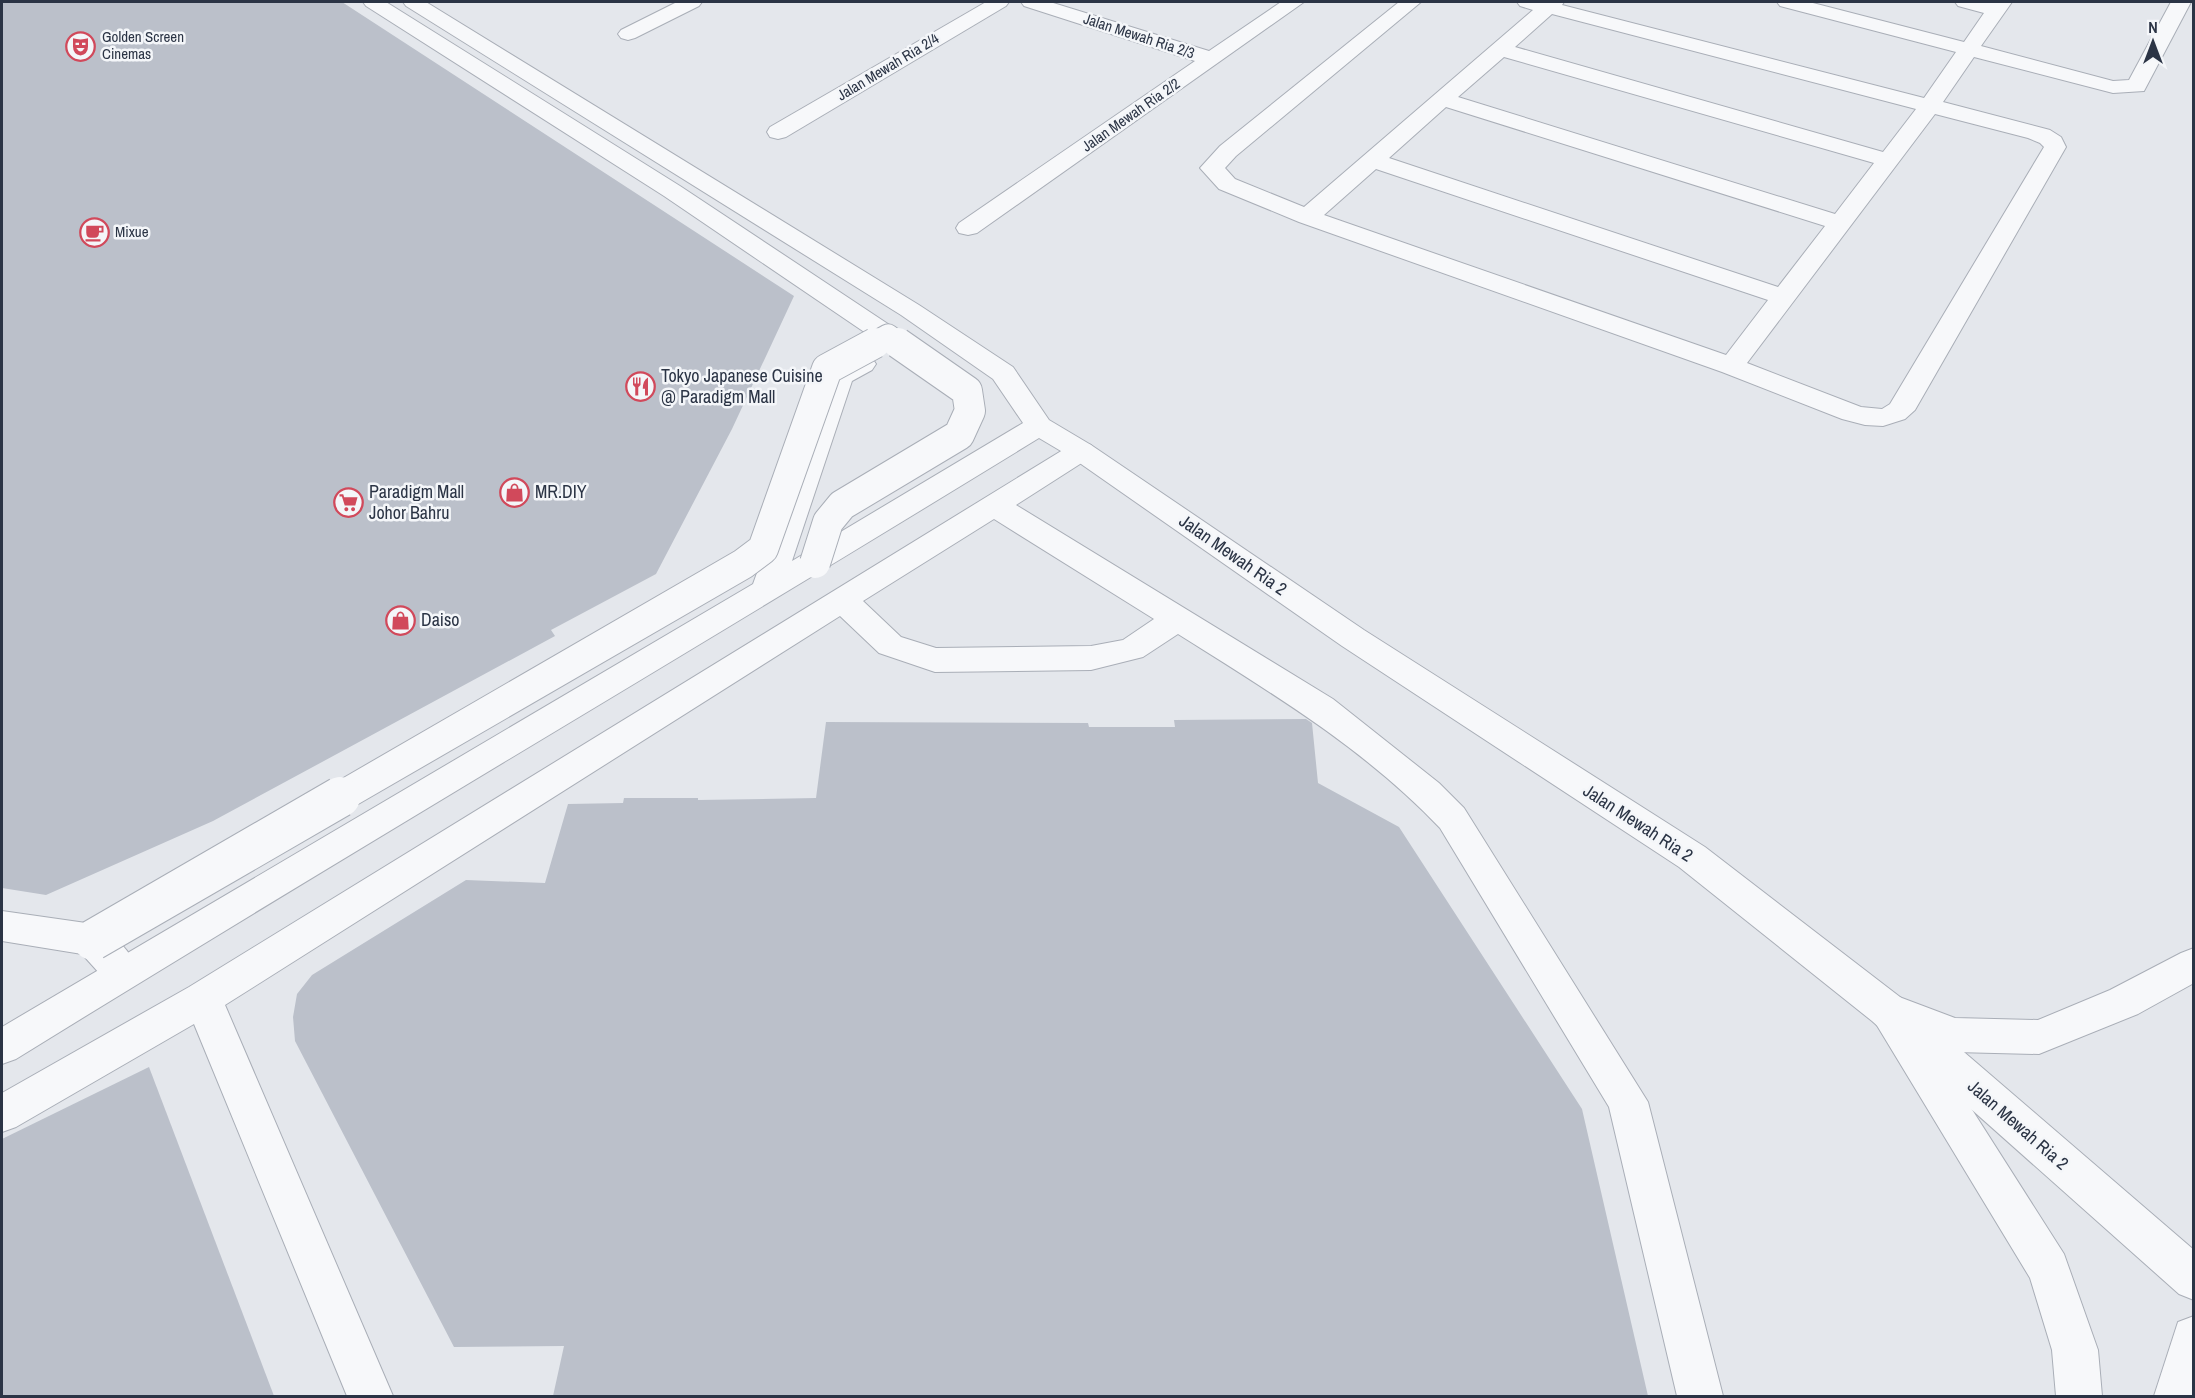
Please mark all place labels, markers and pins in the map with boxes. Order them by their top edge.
place label: Golden Screen Cinemas [102,26,184,64]
theatre icon: Golden Screen Cinemas [65,30,97,62]
cafe icon: Mixue [78,216,110,248]
place label: Mixue [115,221,149,242]
place label: Tokyo Japanese Cuisine @ Paradigm Mall [661,363,823,409]
restaurant icon: Tokyo Japanese Cuisine @ Paradigm Mall [624,370,656,402]
shop icon: MR.DIY [498,476,530,508]
place label: Paradigm Mall Johor Bahru [369,479,464,525]
place label: MR.DIY [535,479,587,504]
supermarket icon: Paradigm Mall Johor Bahru [332,486,364,518]
shop icon: Daiso [384,604,416,636]
place label: Daiso [421,607,460,632]

